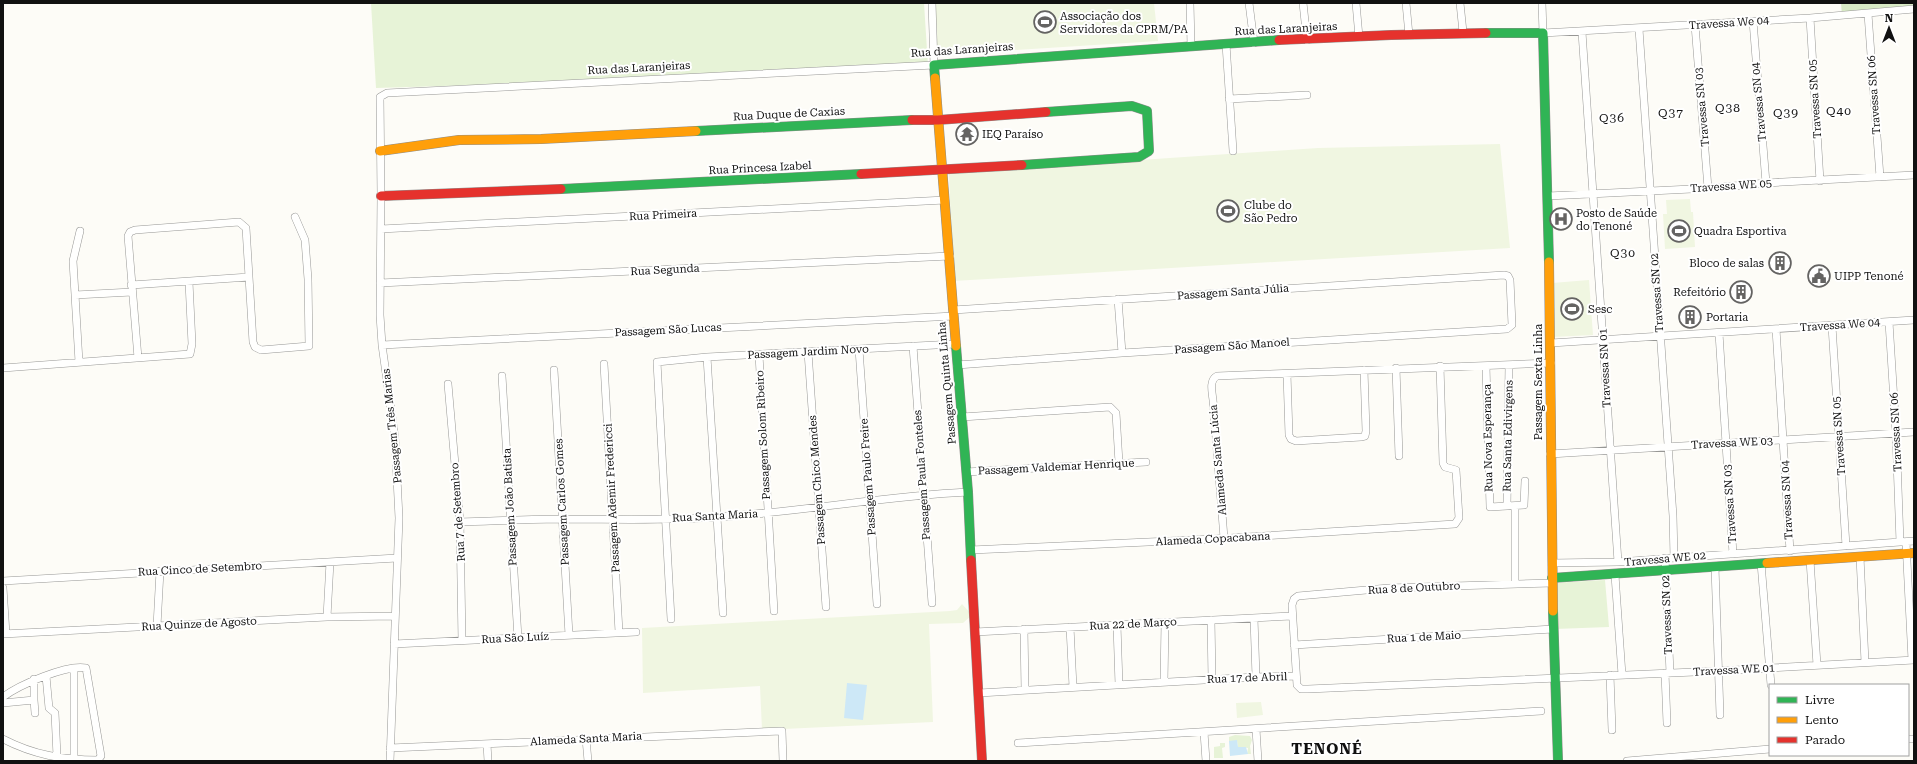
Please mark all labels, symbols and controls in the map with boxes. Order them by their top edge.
north arrow [1869,8,1909,48]
sports icon: Associação dos Servidores da CPRM/PA [1032,9,1058,35]
place label: Associação dos Servidores da CPRM/PA [1060,10,1188,36]
text: N [1885,12,1894,25]
street label: Travessa We 04 [1688,14,1770,32]
street label: Rua das Laranjeiras [1234,20,1338,38]
street label: Rua das Laranjeiras [910,40,1014,60]
street label: Travessa SN 06 [1865,55,1883,135]
street label: Rua das Laranjeiras [587,59,691,77]
street label: Travessa SN 05 [1806,59,1824,139]
street label: Travessa SN 04 [1749,61,1769,142]
street label: Travessa SN 03 [1692,67,1712,147]
district label: Q38 [1715,101,1741,115]
district label: Q40 [1826,104,1852,118]
street label: Rua Duque de Caxias [733,105,845,123]
district label: Q37 [1658,106,1684,120]
district label: Q39 [1773,106,1799,120]
district label: Q36 [1599,111,1625,125]
temple icon: IEQ Paraíso [954,121,980,147]
place label: IEQ Paraíso [982,128,1043,141]
street label: Rua Princesa Izabel [708,159,812,177]
street label: Travessa WE 05 [1690,177,1772,195]
sports icon: Clube do São Pedro [1215,198,1241,224]
place label: Clube do São Pedro [1244,199,1298,225]
hospital icon: Posto de Saúde do Tenoné [1548,206,1574,232]
street label: Rua Primeira [629,207,697,223]
place label: Posto de Saúde do Tenoné [1576,207,1657,233]
sports icon: Quadra Esportiva [1666,218,1692,244]
place label: Quadra Esportiva [1694,225,1786,238]
district label: Q30 [1610,246,1636,260]
building icon: Bloco de salas [1767,250,1793,276]
street label: Travessa SN 02 [1648,253,1666,333]
place label: Bloco de salas [1689,257,1764,270]
street label: Rua Segunda [630,262,700,278]
public building icon: UIPP Tenoné [1806,263,1832,289]
place label: UIPP Tenoné [1834,270,1904,283]
building icon: Refeitório [1728,279,1754,305]
street label: Passagem Santa Júlia [1176,282,1290,302]
place label: Refeitório [1673,286,1726,299]
sports icon: Sesc [1559,296,1585,322]
place label: Sesc [1588,303,1612,316]
building icon: Portaria [1677,304,1703,330]
place label: Portaria [1706,311,1748,324]
street label: Travessa We 04 [1799,316,1881,334]
street label: Passagem São Lucas [614,321,722,339]
street label: Passagem Quinta Linha [935,321,959,445]
street label: Passagem Sexta Linha [1532,324,1545,440]
street label: Travessa SN 01 [1596,328,1614,408]
street label: Passagem São Manoel [1174,335,1291,357]
street label: Passagem Jardim Novo [747,342,869,362]
street label: Passagem Três Marias [380,368,404,484]
street label: Passagem Solom Ribeiro [753,370,773,500]
street label: Rua Santa Edivirgens [1501,380,1515,492]
street label: Rua Nova Esperança [1481,384,1495,492]
street label: Travessa SN 06 [1887,392,1905,472]
street label: Travessa SN 05 [1830,396,1848,476]
street label: Alameda Santa Lúcia [1207,404,1229,516]
street label: Passagem Paula Fonteles [911,410,933,540]
street label: Passagem Chico Mendes [806,415,828,545]
street label: Passagem Paulo Freire [857,418,879,536]
street label: Passagem Ademir Fredericci [602,423,622,573]
street label: Travessa WE 03 [1691,434,1773,452]
street label: Passagem Carlos Gomes [552,438,572,566]
street label: Passagem João Batista [500,448,520,566]
street label: Passagem Valdemar Henrique [977,456,1135,478]
street label: Travessa SN 04 [1778,459,1796,540]
street label: Rua 7 de Setembro [448,462,468,562]
street label: Travessa SN 03 [1721,464,1739,544]
street label: Rua Santa Maria [672,507,758,525]
street label: Alameda Copacabana [1155,530,1271,548]
street label: Travessa WE 02 [1624,549,1706,569]
street label: Rua Cinco de Setembro [138,559,263,579]
street label: Travessa SN 02 [1659,575,1675,655]
street label: Rua 8 de Outubro [1367,579,1461,597]
street label: Rua Quinze de Agosto [141,614,257,634]
street label: Rua 22 de Março [1089,615,1177,633]
street label: Rua 1 de Maio [1386,629,1462,645]
street label: Rua São Luíz [481,630,549,646]
street label: Travessa WE 01 [1693,661,1775,679]
street label: Rua 17 de Abril [1207,670,1288,686]
legend [1769,684,1909,756]
text: Livre [1805,693,1835,707]
text: Lento [1805,713,1839,727]
street label: Alameda Santa Maria [530,730,642,748]
text: Parado [1805,733,1845,747]
district label: TENONÉ [1291,739,1363,758]

